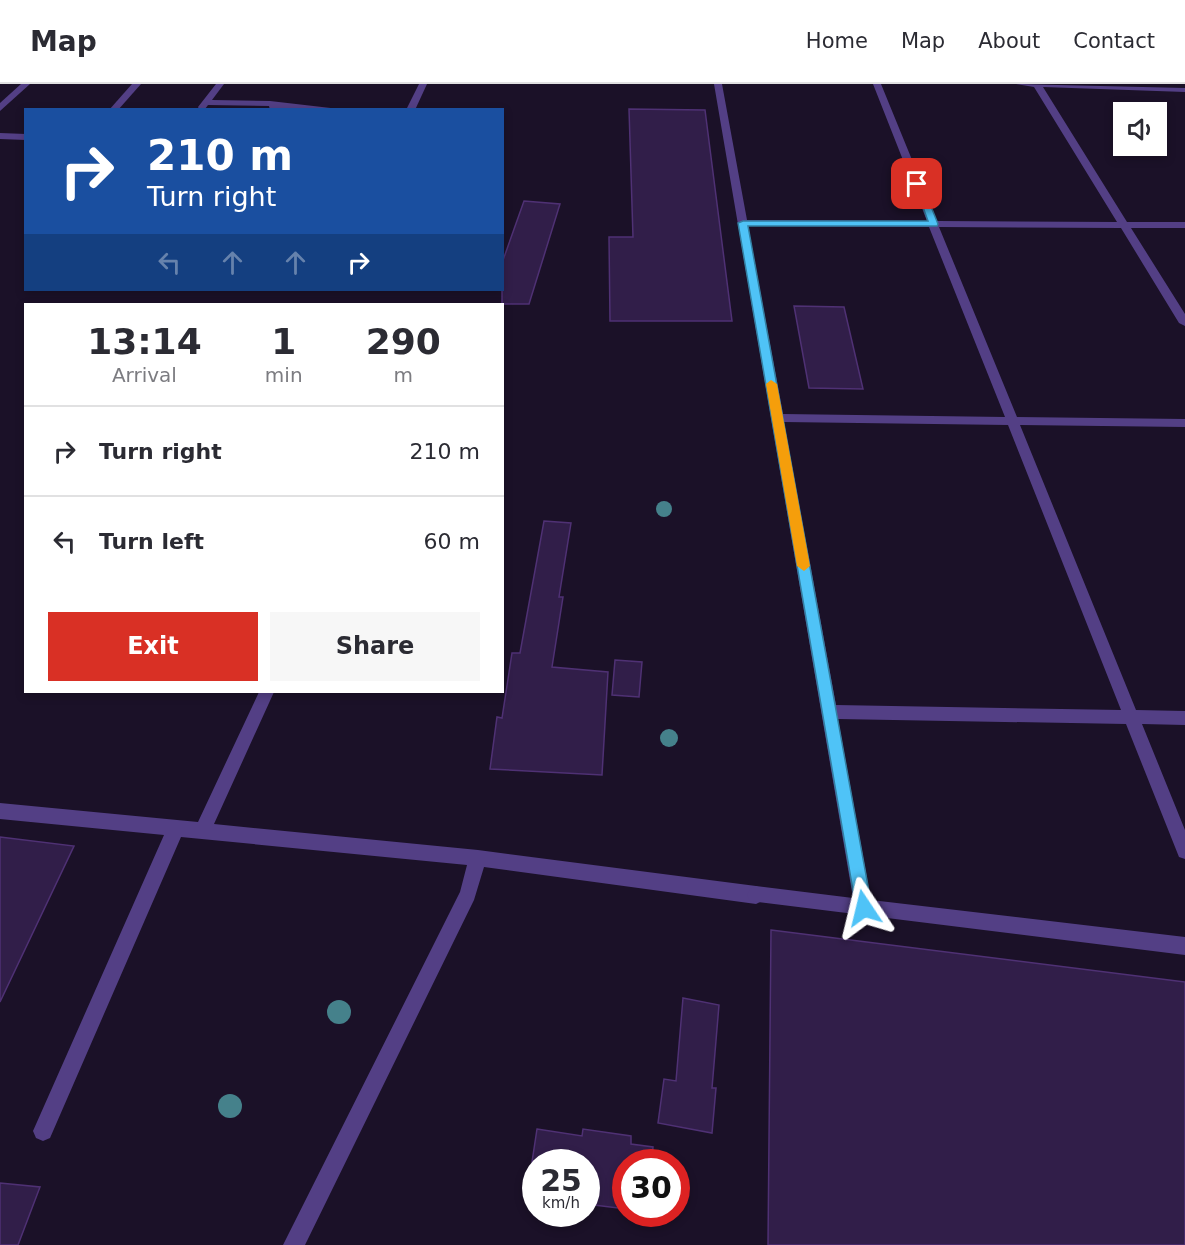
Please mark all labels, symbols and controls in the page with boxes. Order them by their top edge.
text: Map [30,25,97,58]
text: Home [806,29,868,53]
text: Map [901,29,945,53]
text: About [978,29,1040,53]
text: Contact [1073,29,1155,53]
map controls [1113,102,1167,156]
button: sound [1113,102,1167,156]
text: 210 m [147,131,293,180]
icon: right [48,132,126,210]
pin [891,158,942,209]
icon: arrive [900,167,933,200]
text: Turn right [147,181,276,212]
icon: left [153,246,186,279]
icon: ahead [216,246,249,279]
icon: ahead [279,246,312,279]
icon: right [342,246,375,279]
text: 13:14 [87,321,202,362]
text: 1 [271,321,296,362]
text: 290 [366,321,441,362]
text: Arrival [112,363,177,387]
text: min [265,363,303,387]
text: m [394,363,413,387]
icon: right [48,435,81,468]
text: Turn right [99,439,222,464]
text: 210 m [410,439,480,464]
icon: left [48,525,81,558]
text: Turn left [99,529,204,554]
text: 60 m [424,529,480,554]
button: Exit [48,612,258,681]
button: Share [270,612,480,681]
position arrow [832,876,896,940]
speed limit sign: 30 [612,1149,690,1227]
text: 25 [540,1163,582,1198]
text: km/h [542,1194,580,1212]

